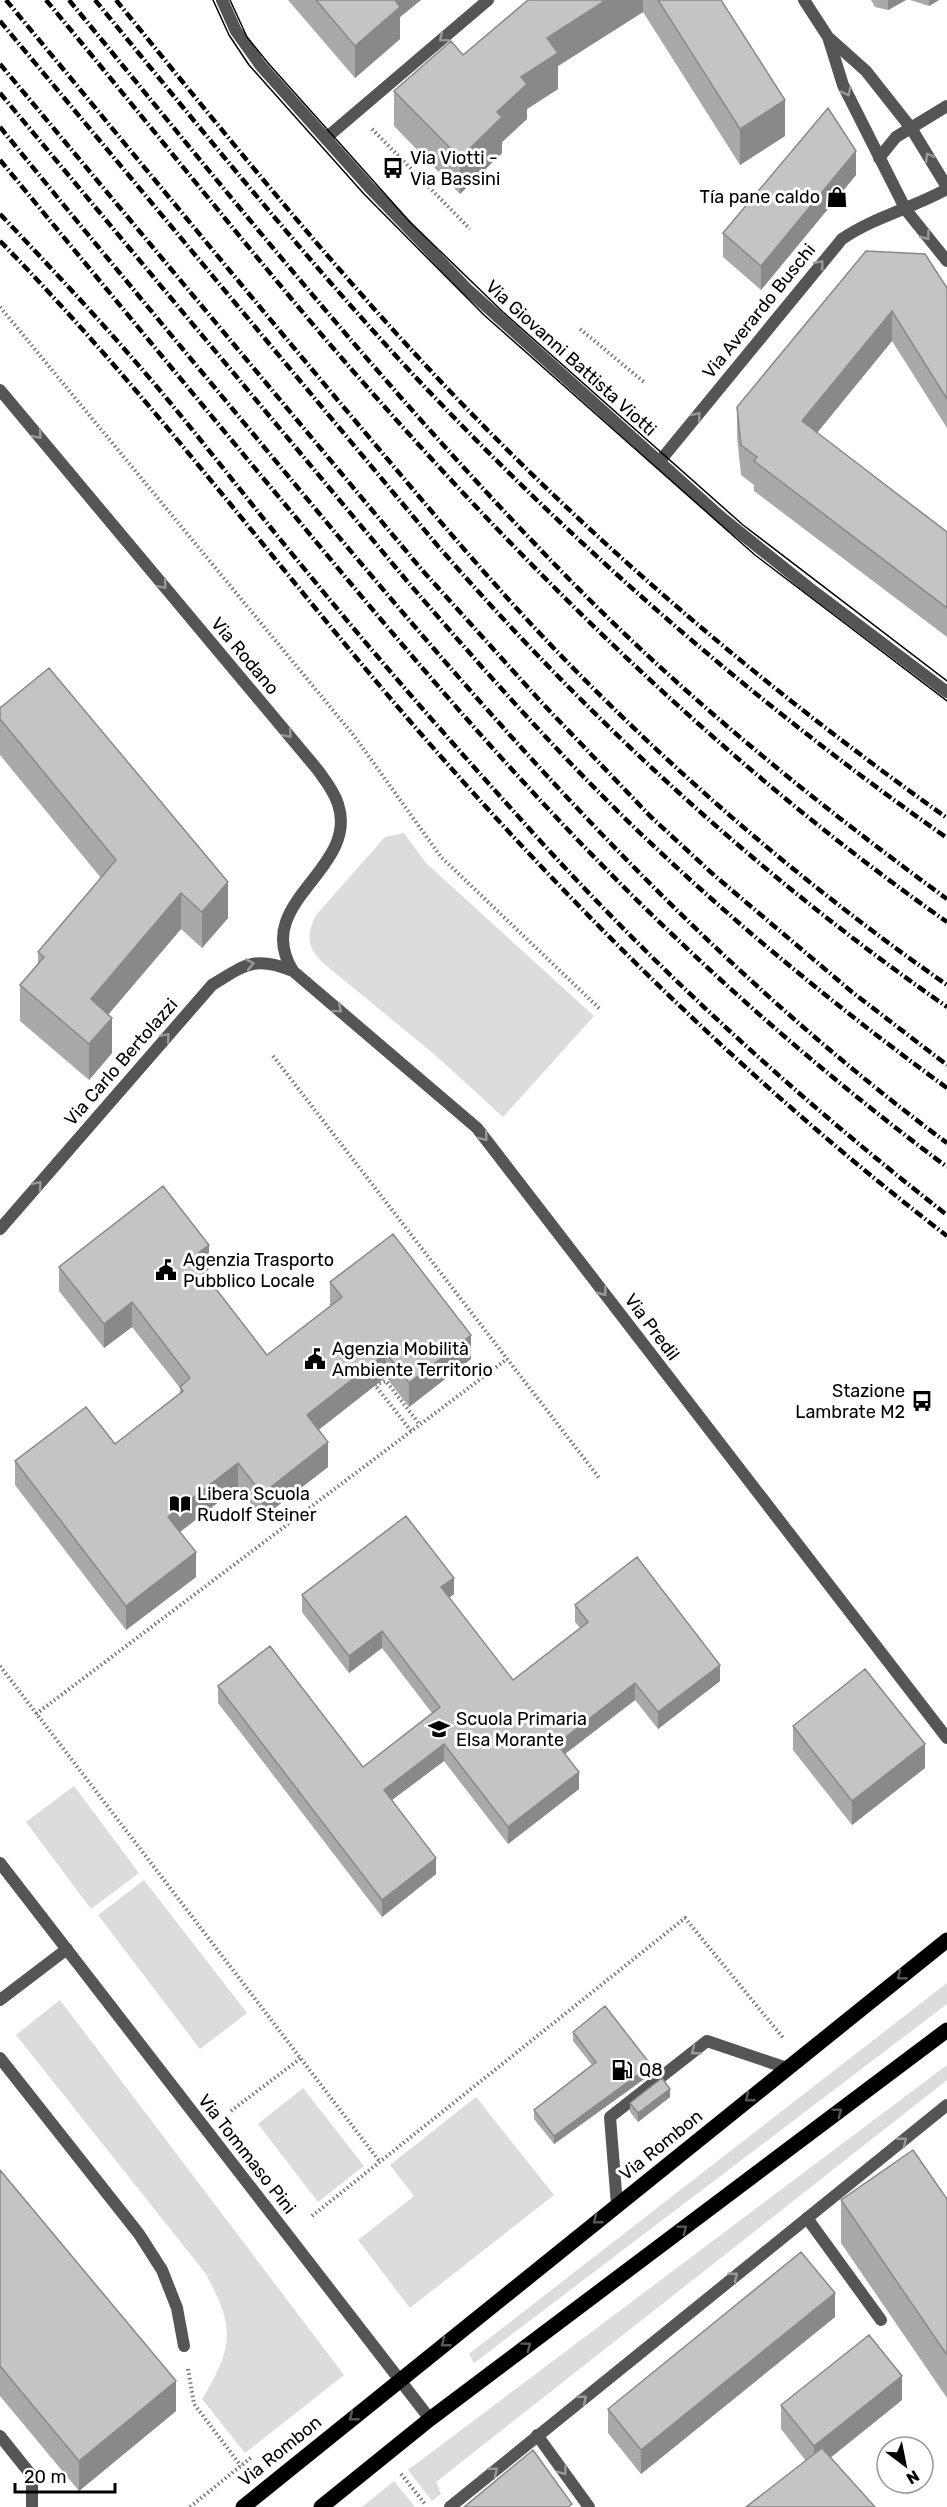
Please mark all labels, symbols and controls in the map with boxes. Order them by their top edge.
one-way arrow [439,30,450,41]
one-way arrow [839,85,851,96]
place label: Via Viotti - Via Bassini [410,147,500,190]
one-way arrow [925,153,936,163]
bus stop icon: Via Viotti - Via Bassini [381,156,405,180]
shop icon: Tía pane caldo [825,185,849,209]
place label: Tía pane caldo [700,186,820,208]
one-way arrow [918,229,929,240]
street label: Via Averardo Buschi [698,239,820,383]
one-way arrow [812,260,823,271]
street label: Via Giovanni Battista Viotti [481,275,661,441]
one-way arrow [689,412,700,423]
one-way arrow [30,428,41,439]
one-way arrow [155,578,166,589]
street label: Via Rodano [206,613,284,699]
one-way arrow [280,727,291,738]
one-way arrow [245,958,255,971]
street label: Via Carlo Bertolazzi [60,994,182,1130]
one-way arrow [331,1002,342,1013]
one-way arrow [159,1033,170,1044]
one-way arrow [477,1131,488,1142]
one-way arrow [31,1181,42,1192]
place label: Agenzia Trasporto Pubblico Locale [183,1249,334,1292]
public building icon: Agenzia Trasporto Pubblico Locale [154,1258,178,1282]
one-way arrow [595,1285,606,1296]
street label: Via Predil [620,1289,684,1365]
place label: Agenzia Mobilità Ambiente Territorio [332,1338,493,1381]
public building icon: Agenzia Mobilità Ambiente Territorio [303,1347,327,1371]
place label: Stazione Lambrate M2 [795,1380,905,1423]
bus stop icon: Stazione Lambrate M2 [910,1389,934,1413]
place label: Libera Scuola Rudolf Steiner [197,1483,317,1526]
library icon: Libera Scuola Rudolf Steiner [168,1492,192,1516]
place label: Scuola Primaria Elsa Morante [456,1708,587,1751]
school or university icon: Scuola Primaria Elsa Morante [427,1717,451,1741]
one-way arrow [897,1969,908,1980]
one-way arrow [690,2044,701,2055]
fuel station icon: Q8 [610,2058,634,2082]
place label: Q8 [639,2059,663,2081]
street label: Via Tommaso Pini [193,2090,301,2218]
one-way arrow [745,2091,756,2102]
street label: Via Rombon [615,2105,707,2185]
one-way arrow [832,2108,843,2119]
one-way arrow [896,2137,907,2148]
one-way arrow [593,2213,604,2224]
one-way arrow [676,2225,687,2236]
one-way arrow [728,2272,739,2283]
one-way arrow [441,2335,452,2346]
one-way arrow [520,2343,531,2354]
one-way arrow [576,2395,587,2406]
one-way arrow [349,2410,360,2421]
street label: Via Rombon [234,2411,326,2491]
north arrow [875,2435,935,2495]
scale bar [15,2456,116,2494]
one-way arrow [556,2465,567,2476]
text: 20 m [24,2466,66,2488]
text: N [903,2466,923,2488]
one-way arrow [487,2468,498,2479]

